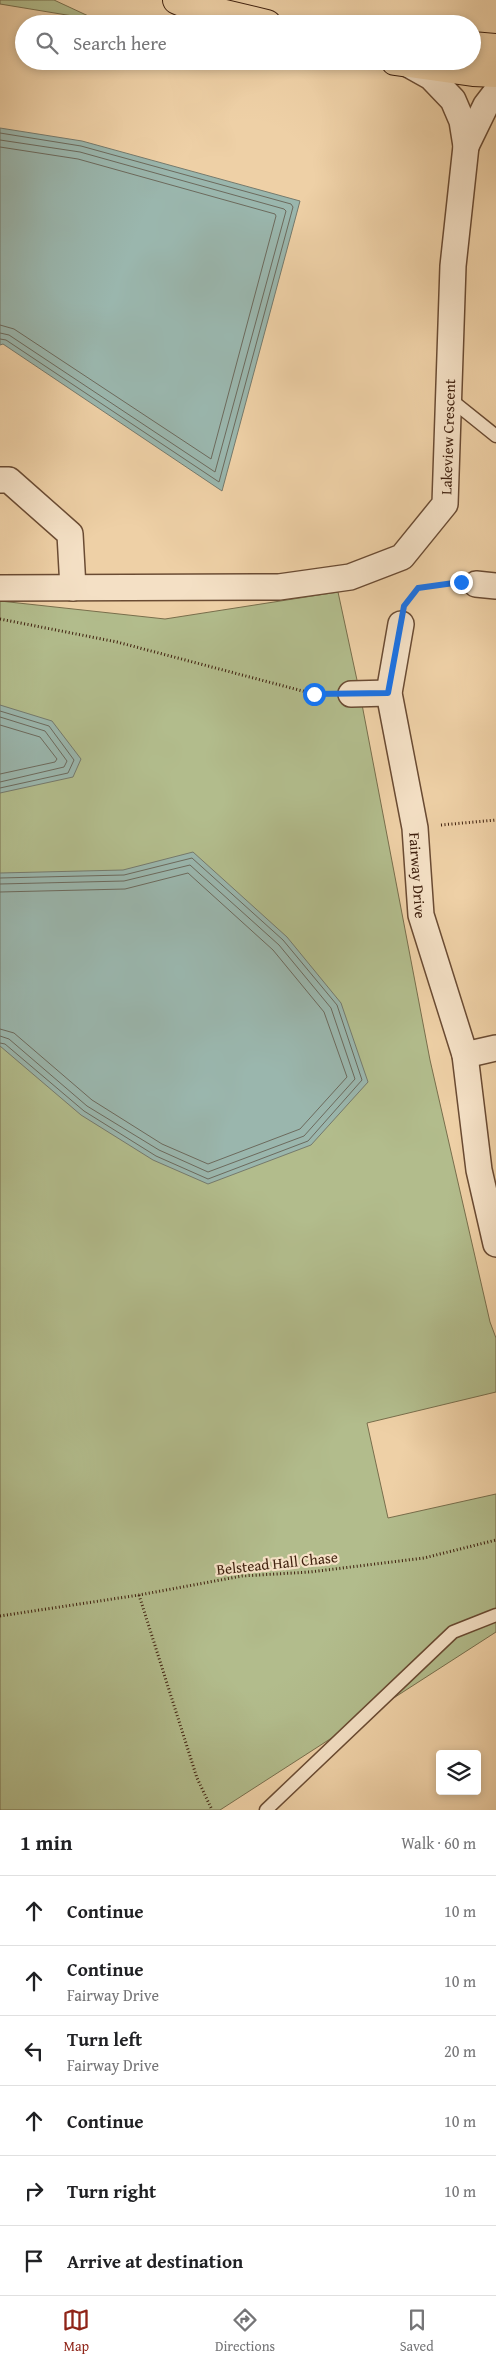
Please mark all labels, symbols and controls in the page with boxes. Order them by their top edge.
search box [15,15,481,70]
icon: search [33,29,61,57]
text: Search here [73,29,167,57]
street label: Lakeview Crescent [435,378,460,495]
route end [450,571,473,594]
route start [303,683,326,706]
street label: Fairway Drive [405,832,432,919]
street label: Belstead Hall Chase [215,1546,339,1580]
map controls [436,1750,481,1795]
button: layers [436,1750,481,1795]
text: 1 min [20,1827,72,1858]
text: Walk · 60 m [401,1831,476,1855]
icon: ahead [20,1897,48,1925]
text: Continue [67,1897,144,1925]
text: 10 m [444,1899,476,1923]
text: Continue [67,1955,144,1983]
icon: ahead [20,1967,48,1995]
text: 10 m [444,1969,476,1993]
text: Fairway Drive [67,1983,159,2007]
text: Turn left [67,2025,142,2053]
icon: left [20,2037,48,2065]
text: 20 m [444,2039,476,2063]
text: Fairway Drive [67,2053,159,2077]
icon: ahead [20,2107,48,2135]
text: Continue [67,2107,144,2135]
text: 10 m [444,2109,476,2133]
icon: right [20,2177,48,2205]
text: Turn right [67,2177,156,2205]
text: 10 m [444,2179,476,2203]
icon: arrive [20,2247,48,2275]
text: Arrive at destination [67,2247,243,2275]
tab: Map [62,2306,90,2356]
tab: Directions [215,2306,275,2356]
tab: Saved [400,2306,434,2356]

